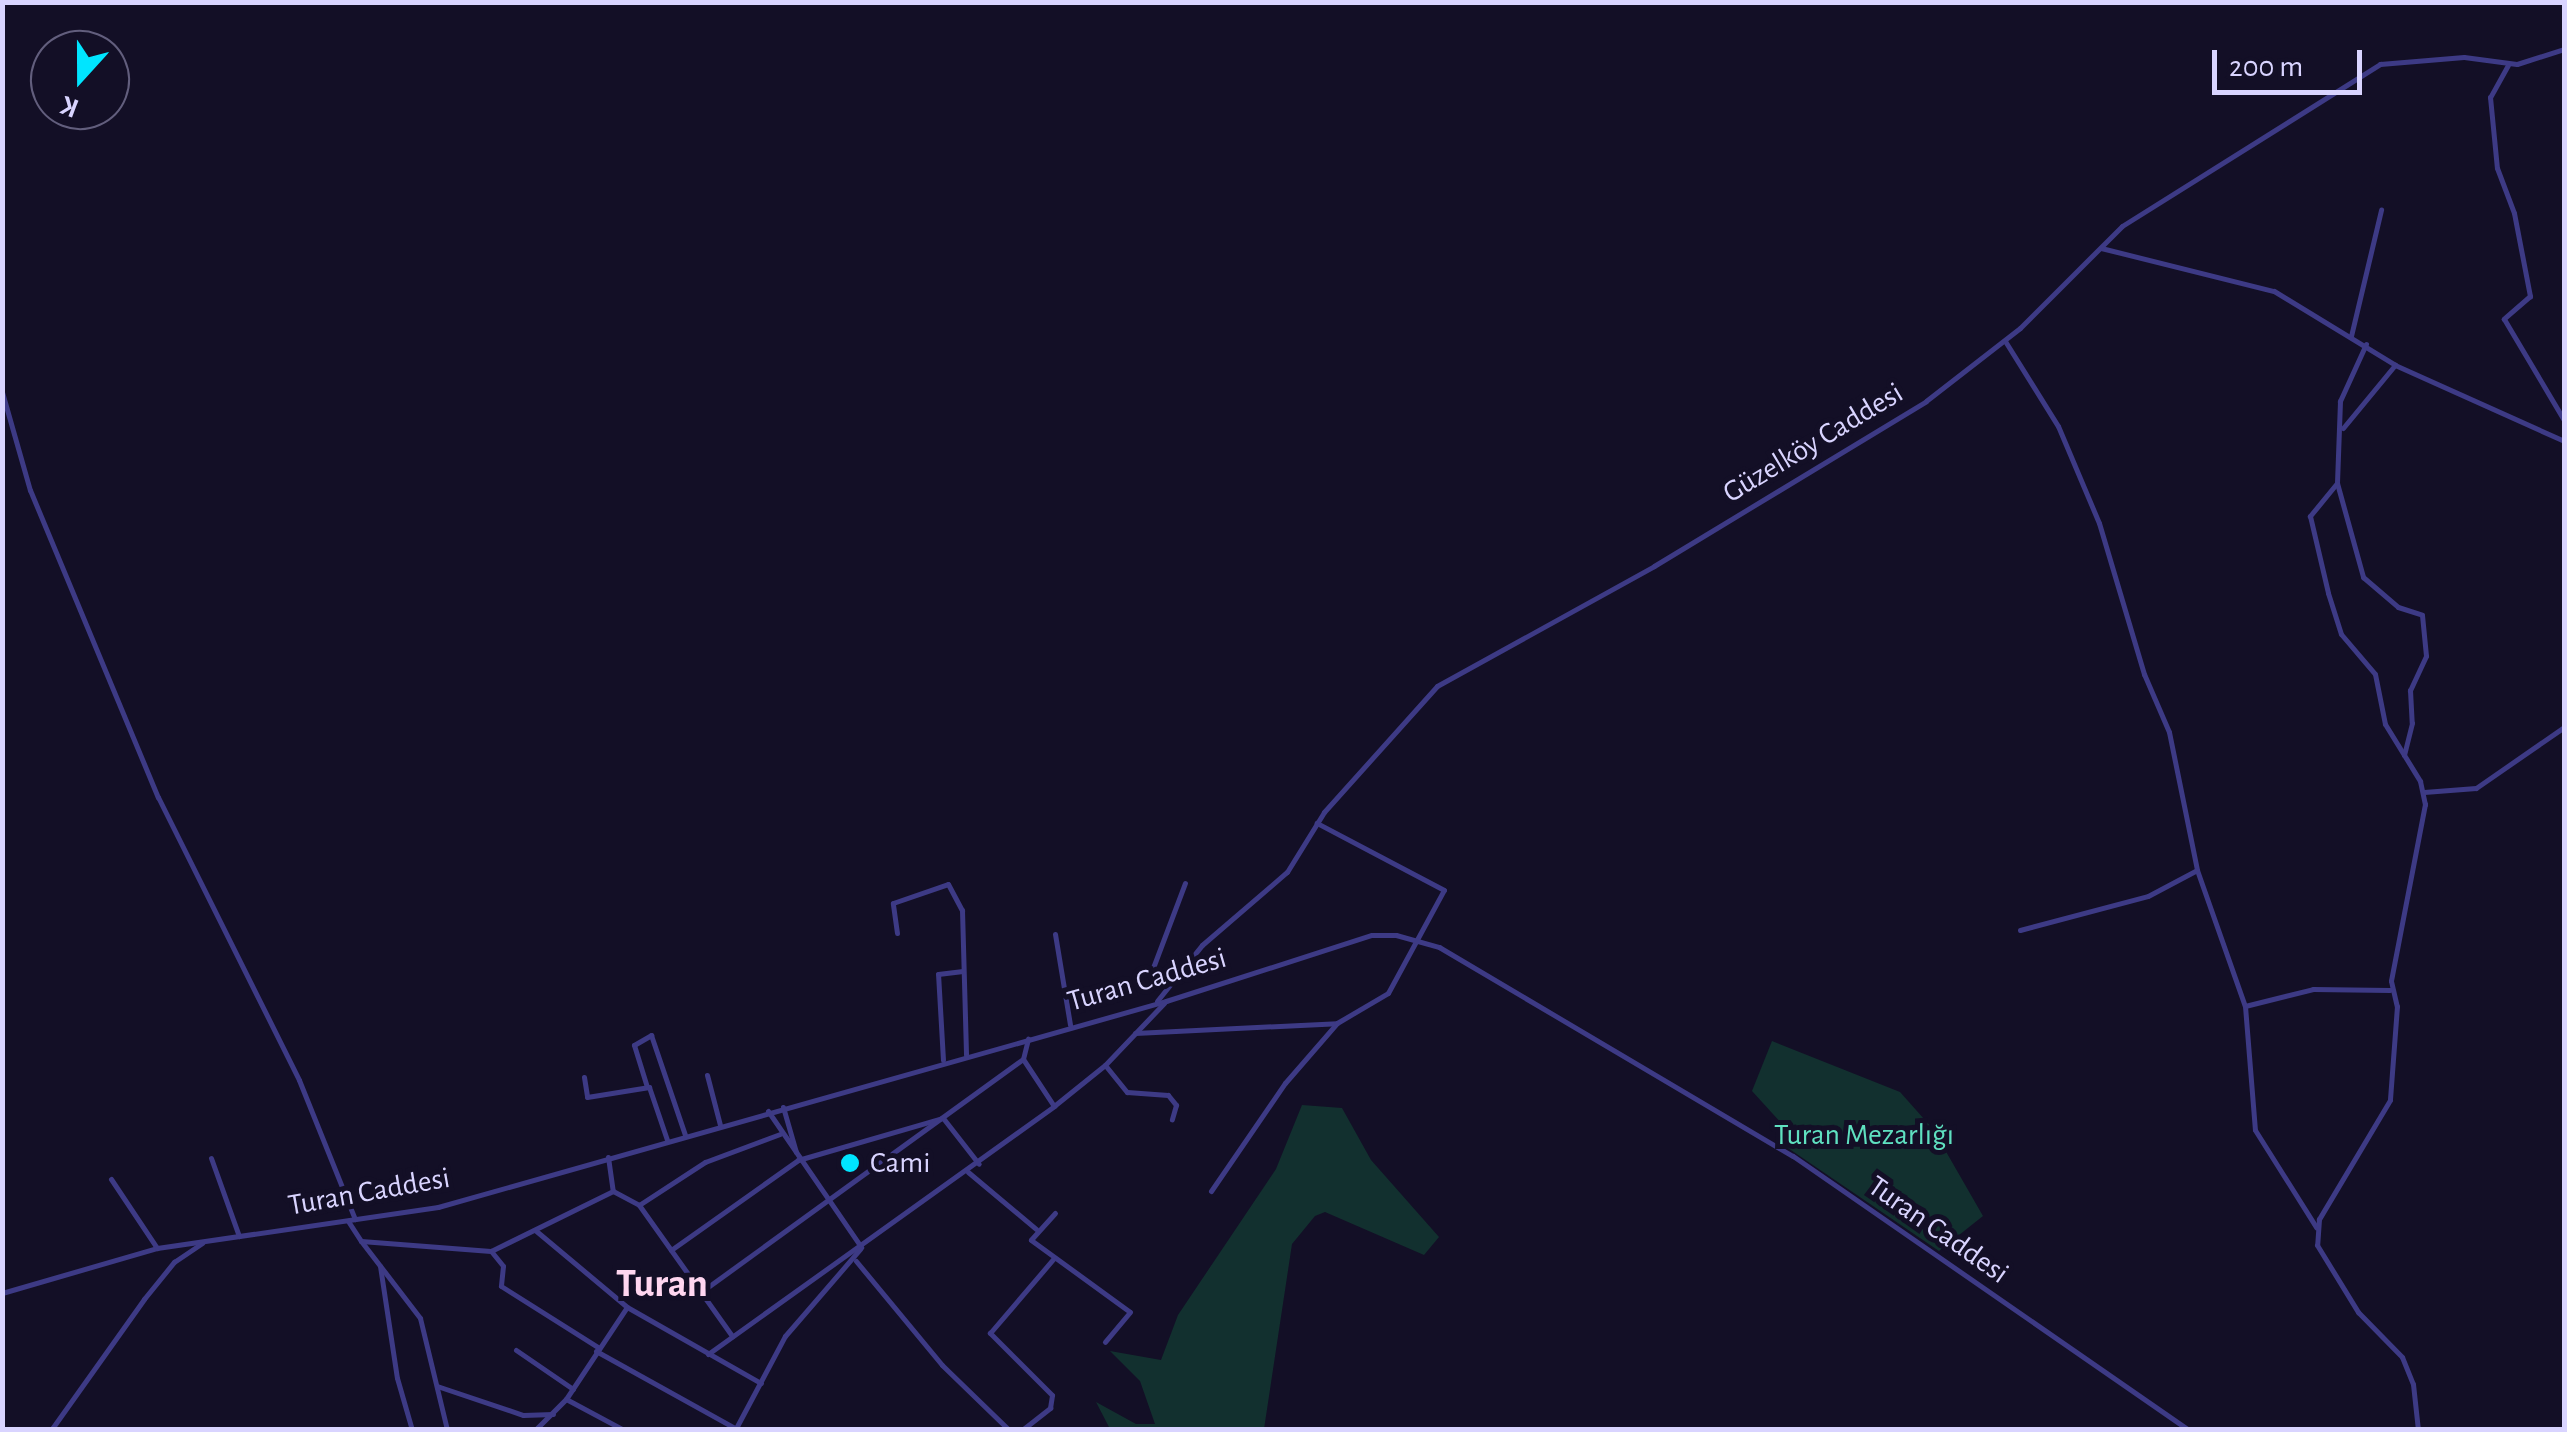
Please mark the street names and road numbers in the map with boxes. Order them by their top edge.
street label: Güzelköy Caddesi [1716,375,1910,511]
street label: Turan Caddesi [1063,940,1231,1020]
street label: Turan Caddesi [285,1160,453,1224]
street label: Turan Caddesi [1861,1168,2015,1292]

